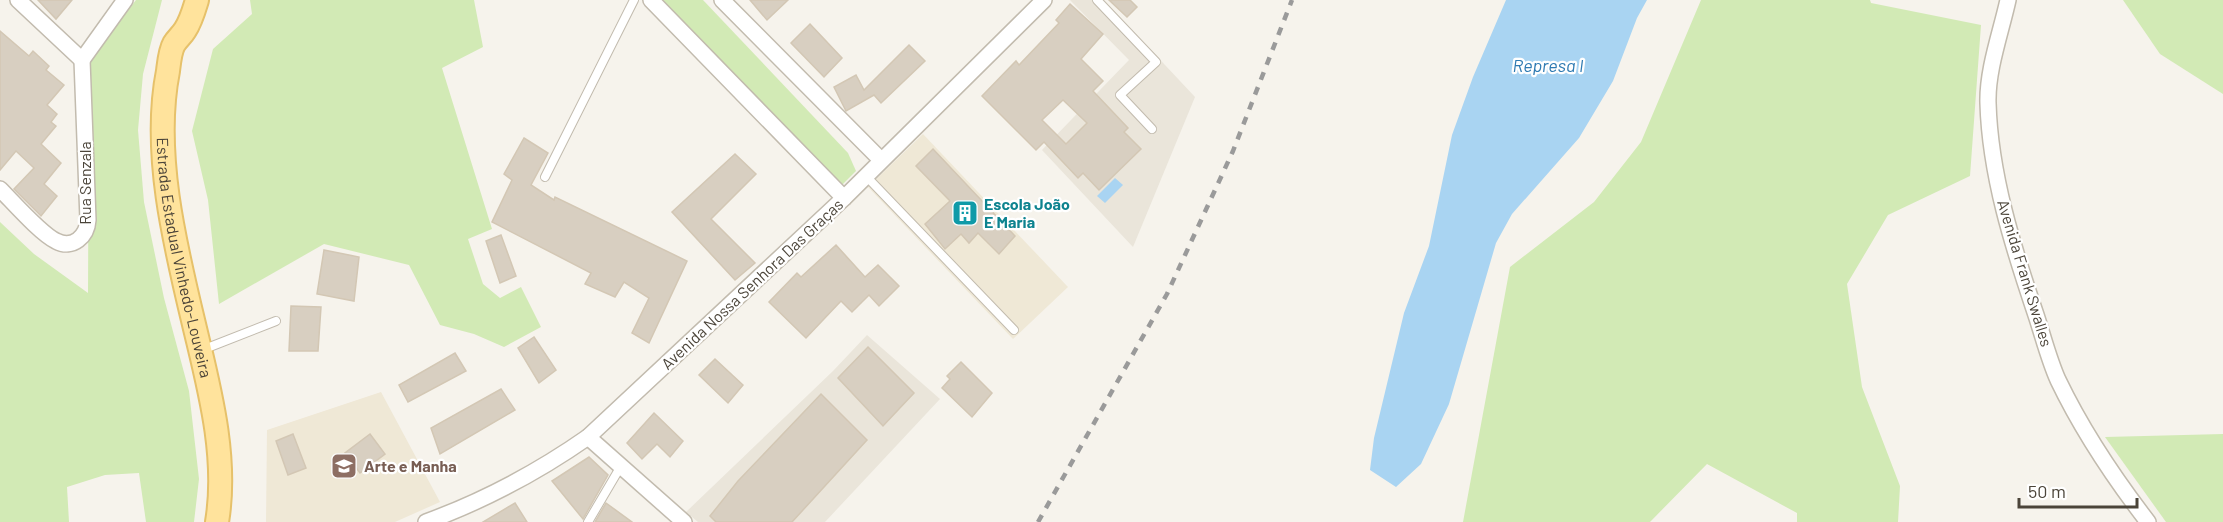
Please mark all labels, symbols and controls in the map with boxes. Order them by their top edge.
water label: Represa I [1513,54,1584,76]
street label: Estrada Estadual Vinhedo-Louveira [154,137,216,379]
street label: Rua Senzala [75,141,94,225]
street label: Avenida Nossa Senhora Das Graças [657,194,847,373]
place label: Escola João E Maria [984,194,1070,231]
street label: Avenida Frank Swalles [1994,197,2057,349]
building icon: Escola João E Maria [950,198,980,228]
school or university icon: Arte e Manha [329,451,359,481]
place label: Arte e Manha [364,456,457,475]
scale bar [2019,471,2138,509]
text: 50 m [2028,480,2066,502]

